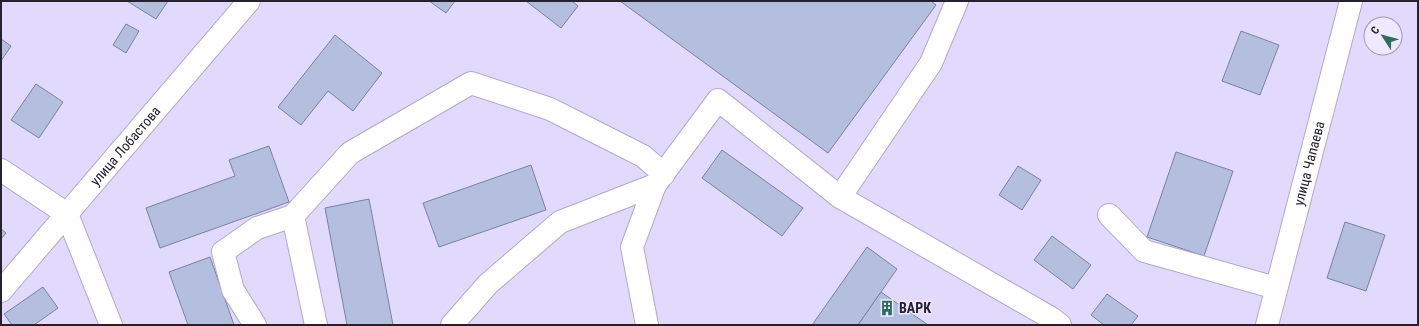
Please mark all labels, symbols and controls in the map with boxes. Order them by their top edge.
north arrow [1363,16,1403,56]
text: С [1368,24,1382,37]
street label: улица Лобастова [87,103,163,189]
street label: улица Чапаева [1290,119,1328,207]
building icon: ВАРК [878,299,896,317]
place label: ВАРК [899,300,931,316]

